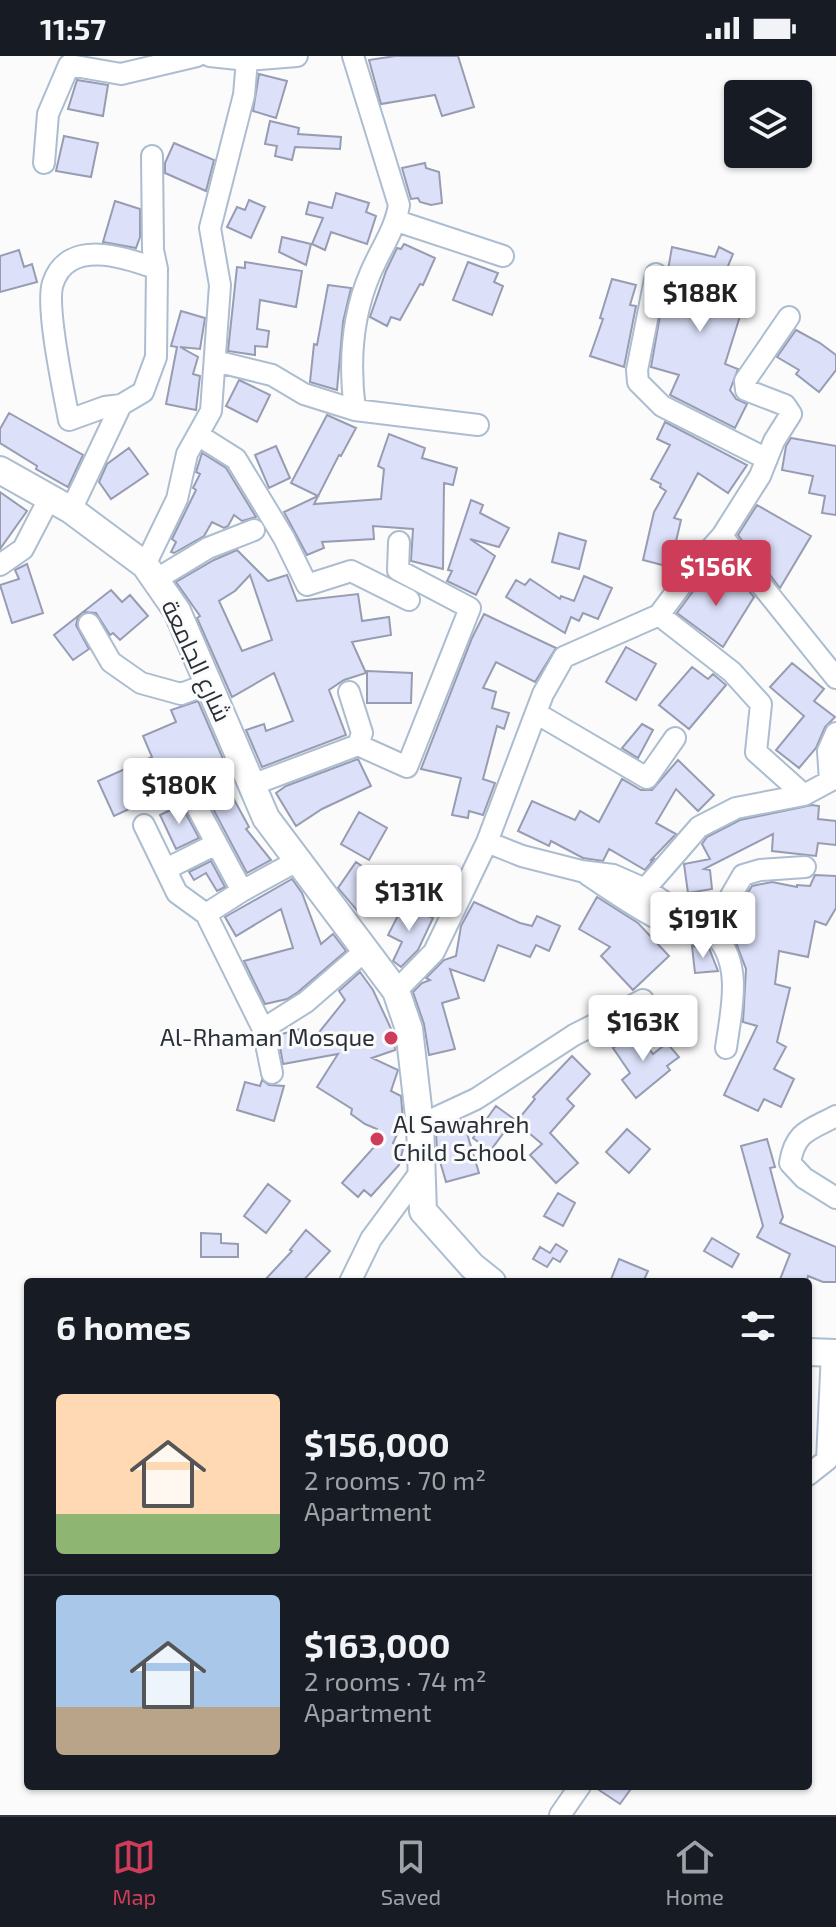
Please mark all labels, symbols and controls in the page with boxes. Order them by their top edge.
text: 11:57 [40,10,106,46]
map controls [724,80,812,168]
button: layers [724,80,812,168]
pin: $188K [644,266,756,334]
text: $188K [662,276,738,307]
pin: $156K [660,540,772,608]
text: $156K [680,550,752,581]
street label: شارع الجامعة [154,595,238,727]
pin: $180K [123,758,235,826]
text: $180K [141,768,217,799]
pin: $131K [353,865,465,933]
text: $131K [375,875,443,906]
pin: $191K [647,892,759,960]
text: $191K [668,902,738,933]
pin: $163K [587,995,699,1063]
text: $163K [607,1005,679,1036]
place label: Al-Rhaman Mosque [160,1022,375,1051]
marker: Al-Rhaman Mosque [382,1029,400,1047]
place label: Al Sawahreh Child School [393,1109,529,1166]
marker: Al Sawahreh Child School [368,1130,386,1148]
icon: filters [736,1304,780,1348]
text: 6 homes [56,1306,191,1347]
text: $156,000 [304,1423,450,1464]
icon: home [120,1426,216,1522]
text: 2 rooms · 70 m² [304,1464,486,1495]
text: Apartment [304,1495,432,1526]
text: $163,000 [304,1624,450,1665]
icon: home [120,1627,216,1723]
text: 2 rooms · 74 m² [304,1665,486,1696]
text: Apartment [304,1696,432,1727]
tab: Map [112,1835,156,1909]
tab: Saved [381,1835,441,1909]
tab: Home [665,1835,724,1909]

